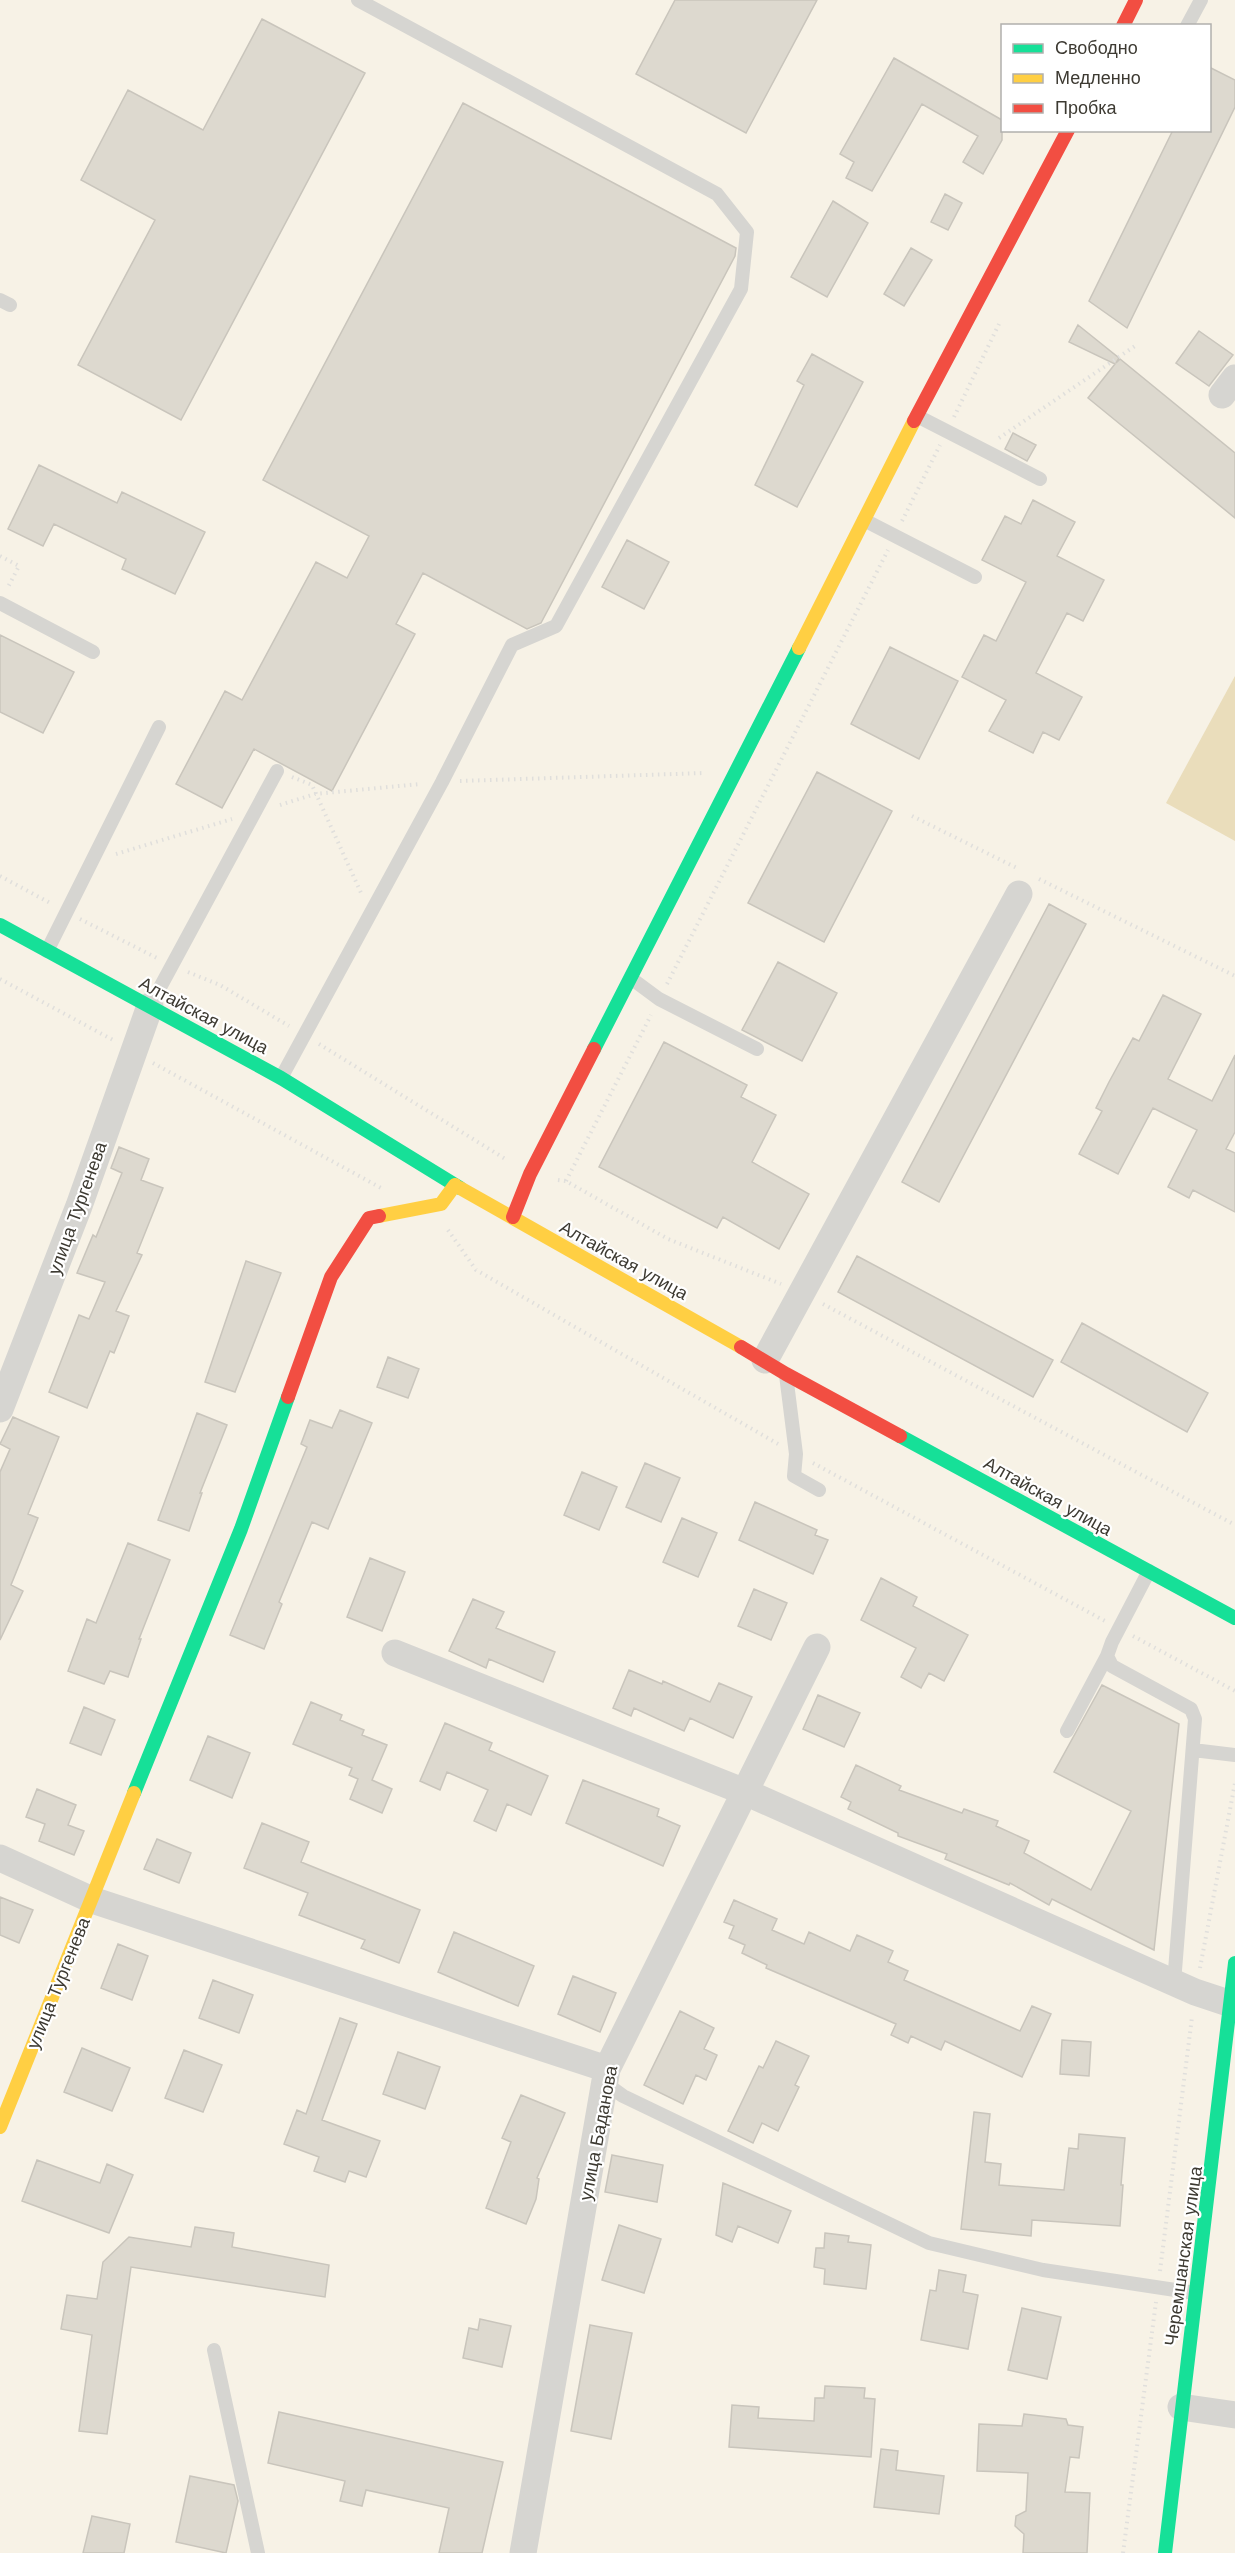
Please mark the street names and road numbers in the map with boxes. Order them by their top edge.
street label: Алтайская улица [136,972,273,1058]
street label: улица Тургенева [43,1138,111,1277]
street label: Алтайская улица [556,1216,693,1304]
street label: Алтайская улица [980,1452,1117,1540]
street label: улица Тургенева [22,1913,94,2052]
street label: улица Баданова [575,2063,622,2202]
street label: Черемшанская улица [1160,2164,1206,2347]

